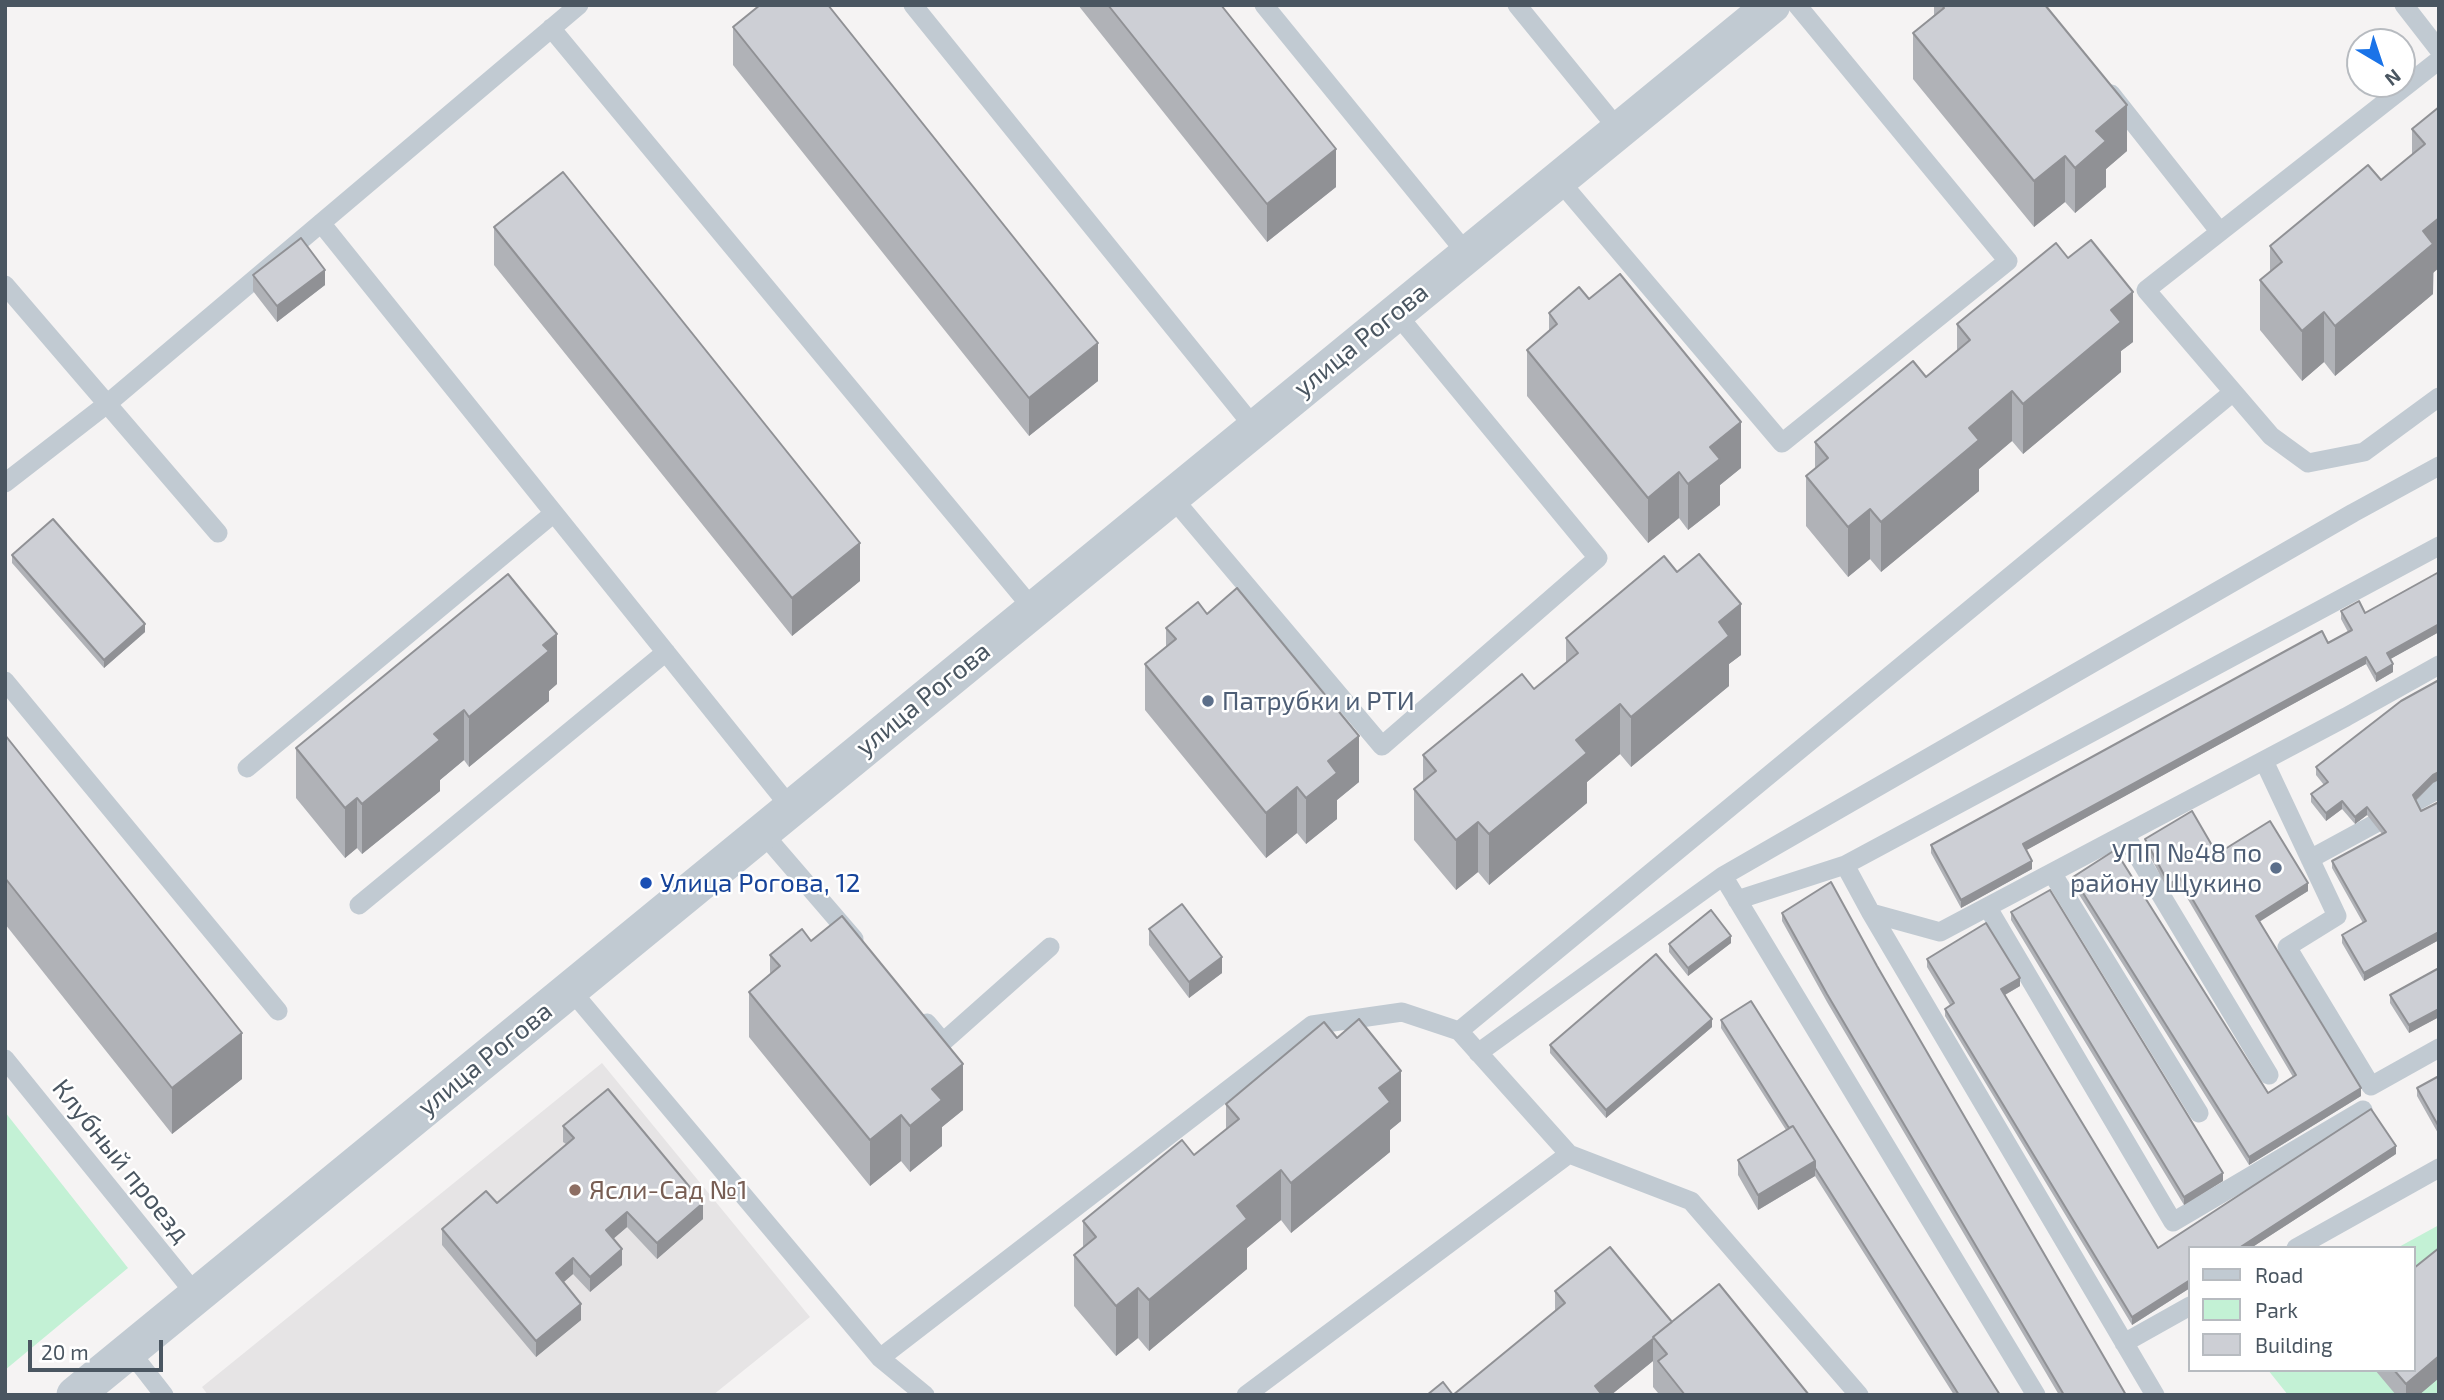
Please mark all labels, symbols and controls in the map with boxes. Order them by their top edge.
north arrow [2346,28,2416,98]
text: N [2381,65,2406,91]
street label: улица Рогова [1288,276,1434,404]
street label: улица Рогова [850,635,996,763]
place label: Патрубки и РТИ [1222,685,1415,717]
marker: Патрубки и РТИ [1200,693,1216,709]
place label: УПП №48 по району Щукино [2070,837,2262,898]
marker: УПП №48 по району Щукино [2268,860,2284,876]
place label: Улица Рогова, 12 [660,867,860,899]
marker: Улица Рогова, 12 [638,875,654,891]
street label: улица Рогова [412,995,558,1123]
street label: Клубный проезд [46,1073,196,1249]
place label: Ясли-Сад №1 [589,1174,748,1206]
marker: Ясли-Сад №1 [567,1182,583,1198]
legend [2188,1246,2416,1372]
text: Road [2255,1262,2303,1287]
text: Park [2255,1297,2298,1322]
scale bar [32,1326,166,1370]
text: Building [2255,1332,2333,1357]
text: 20 m [41,1339,89,1364]

